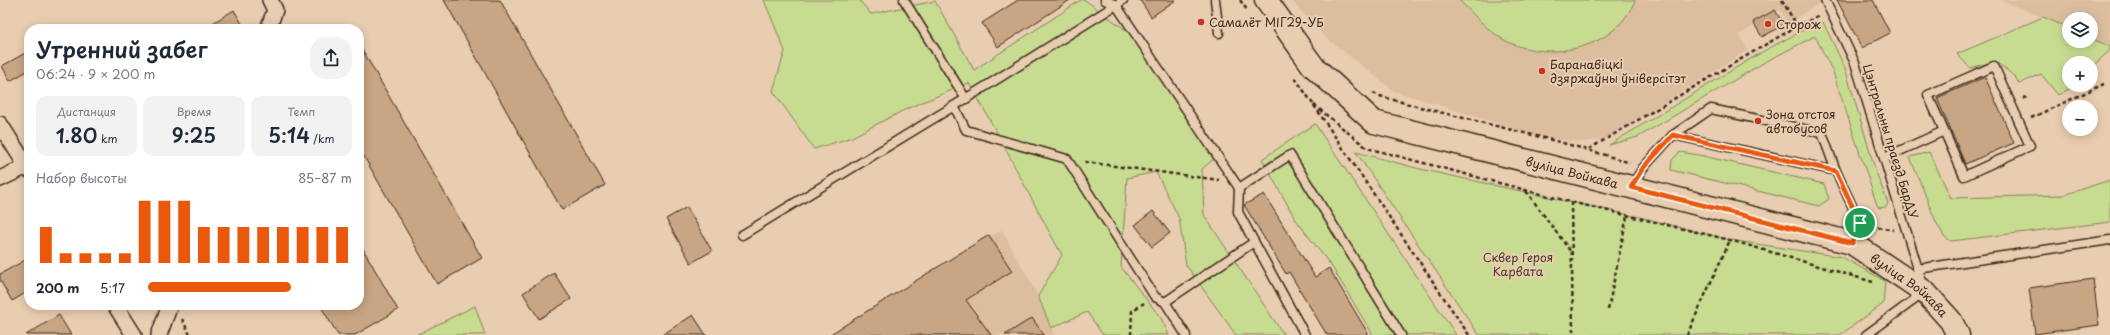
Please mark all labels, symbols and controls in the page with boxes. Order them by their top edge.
map controls [2062,12,2098,136]
button: layers [2062,12,2098,48]
place label: Самалёт МІГ29-УБ [1209,13,1323,31]
place label: Сторож [1776,15,1821,33]
marker: Самалёт МІГ29-УБ [1196,17,1206,27]
marker: Сторож [1763,19,1773,29]
text: Утренний забег [36,32,207,65]
button: share [310,37,352,79]
place label: Баранавіцкі дзяржаўны ўніверсітэт [1550,55,1686,87]
button: + [2062,56,2098,92]
street label: Цэнтральны праезд БарДУ [1859,61,1923,221]
text: 06:24 · 9 × 200 m [36,64,155,83]
marker: Баранавіцкі дзяржаўны ўніверсітэт [1537,66,1547,76]
button: − [2062,100,2098,136]
text: Дистанция [57,103,116,120]
text: Время [176,103,212,120]
text: Темп [287,103,315,120]
place label: Зона отстоя автобусов [1766,105,1836,137]
marker: Зона отстоя автобусов [1753,116,1763,126]
text: 1.80 [56,120,97,150]
text: 9:25 [172,120,216,150]
text: 5:14 [268,120,310,150]
text: km [97,130,118,147]
text: /km [310,130,334,147]
street label: вуліца Войкава [1524,152,1620,193]
text: Набор высоты [36,168,127,187]
text: 85–87 m [298,168,352,187]
pin [1843,206,1877,240]
icon: arrive [1849,212,1871,234]
park label: Сквер Героя Карвата [1483,248,1553,280]
street label: вуліца Войкава [1867,249,1952,321]
text: 200 m [36,278,80,297]
text: 5:17 [100,278,125,297]

